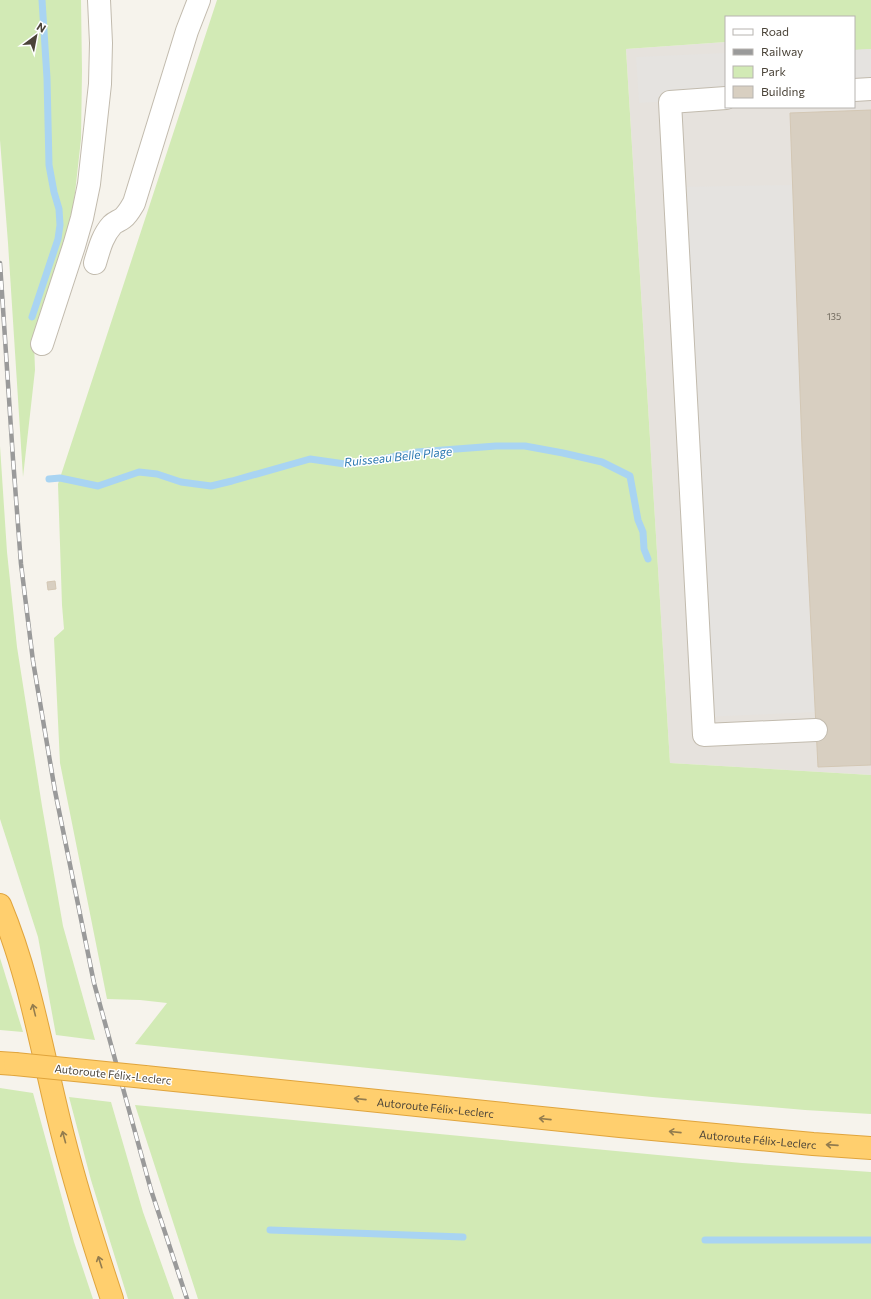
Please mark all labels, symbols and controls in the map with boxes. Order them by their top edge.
north arrow [16,16,56,56]
legend [725,16,855,108]
text: N [35,19,49,35]
text: Road [761,24,789,38]
text: Railway [761,44,803,58]
text: Park [761,64,787,78]
text: Building [761,84,805,98]
house number: 135 [827,311,841,322]
water label: Ruisseau Belle Plage [343,443,453,469]
one-way arrow [30,1004,38,1017]
street label: Autoroute Félix-Leclerc [54,1061,172,1087]
street label: Autoroute Félix-Leclerc [376,1094,495,1119]
one-way arrow [354,1096,367,1103]
one-way arrow [539,1115,552,1122]
street label: Autoroute Félix-Leclerc [699,1127,817,1151]
one-way arrow [669,1128,682,1135]
one-way arrow [60,1131,67,1144]
one-way arrow [826,1142,839,1149]
one-way arrow [96,1256,103,1269]

